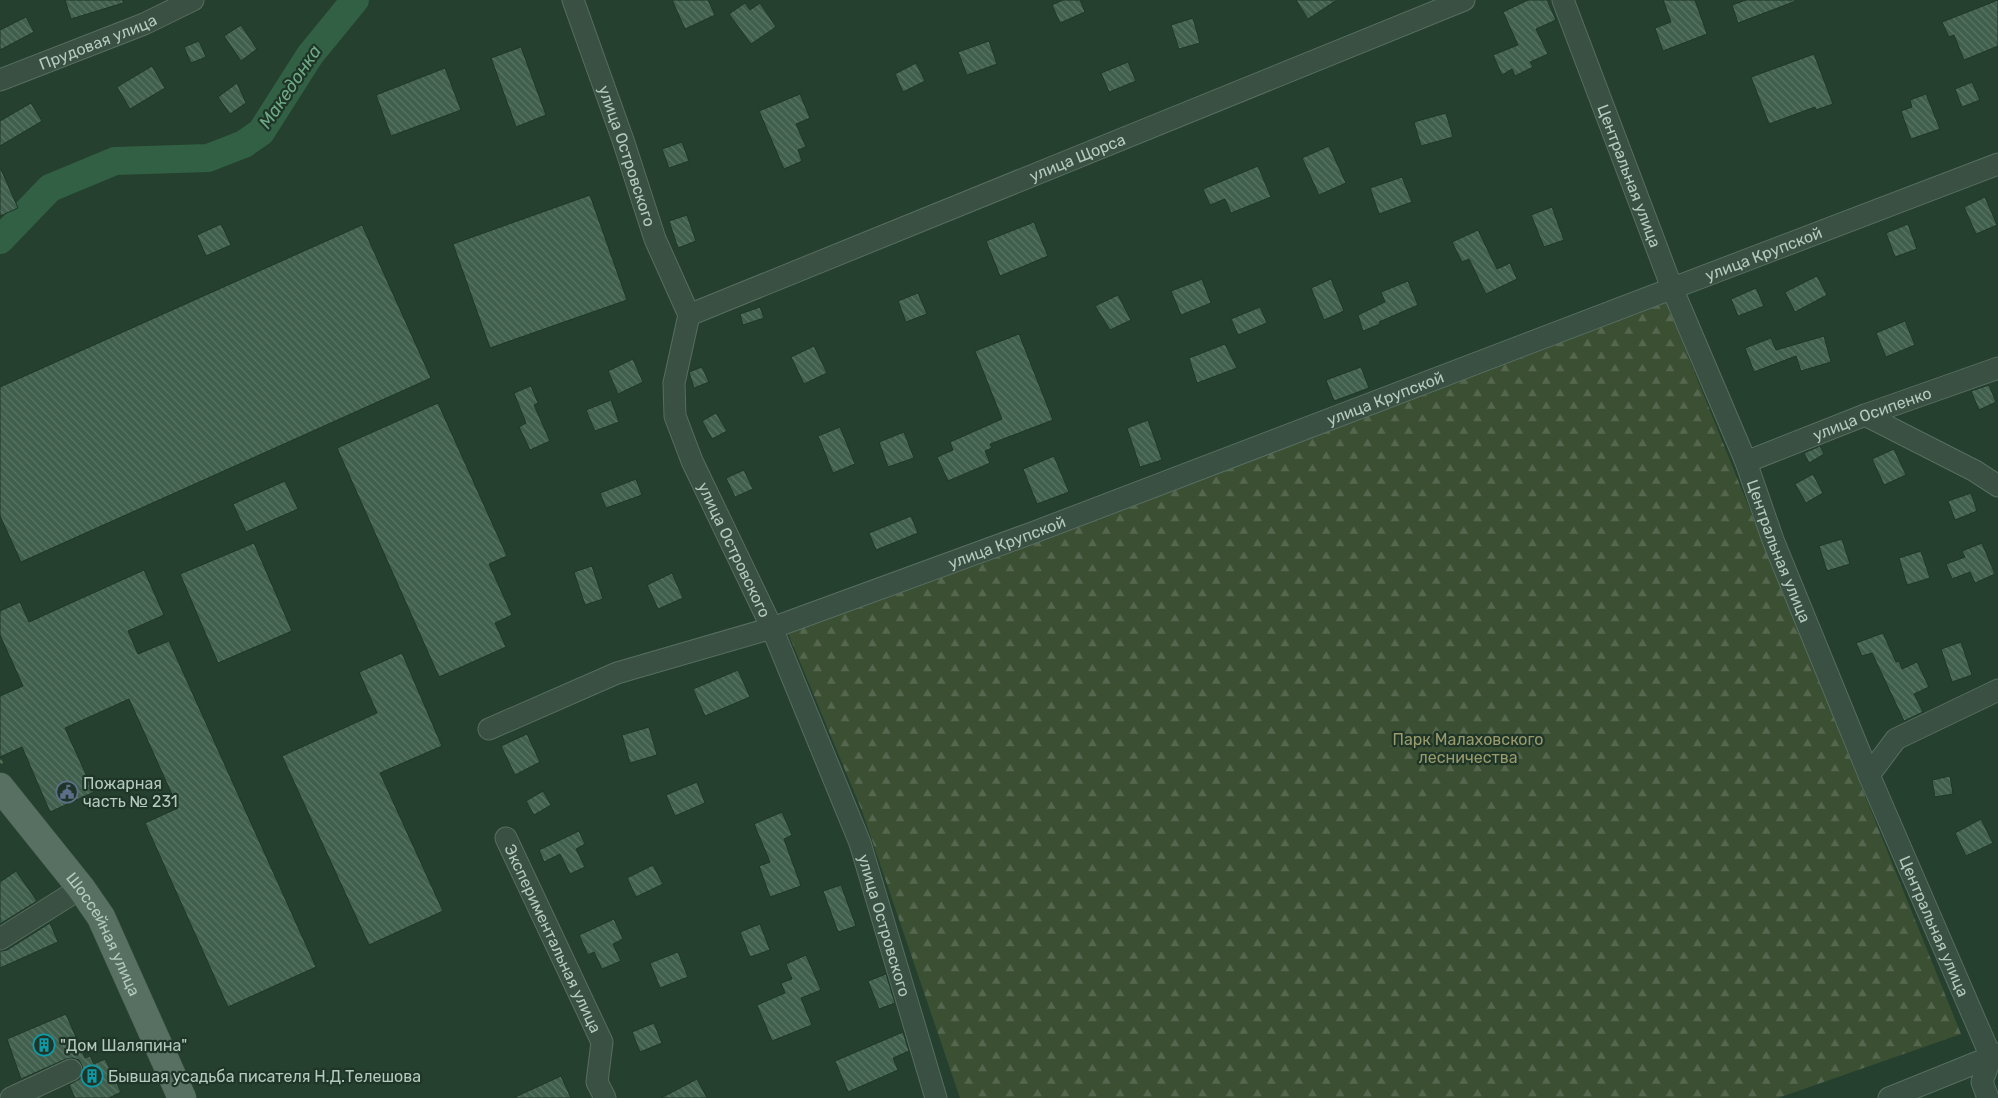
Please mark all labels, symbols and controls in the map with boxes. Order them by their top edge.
street label: Прудовая улица [36,10,160,73]
water label: Македонка [254,41,326,133]
street label: улица Островского [595,83,660,229]
street label: Центральная улица [1594,102,1665,250]
street label: улица Щорса [1026,129,1128,185]
street label: улица Крупской [1702,223,1825,285]
street label: улица Крупской [1324,367,1446,429]
street label: улица Осипенко [1810,383,1934,444]
street label: Центральная улица [1743,477,1815,625]
street label: улица Островского [694,479,775,620]
street label: улица Крупской [945,512,1068,572]
park label: Парк Малаховского лесничества [1393,730,1543,767]
place label: Пожарная часть № 231 [83,774,178,811]
public building icon: Пожарная часть № 231 [55,780,79,804]
street label: Экспериментальная улица [501,841,606,1036]
street label: улица Островского [854,852,915,999]
street label: Центральная улица [1896,853,1973,999]
street label: Шоссейная улица [63,868,145,999]
building icon: "Дом Шаляпина" [32,1033,56,1057]
place label: "Дом Шаляпина" [60,1036,187,1055]
building icon: Бывшая усадьба писателя Н.Д.Телешова [80,1064,104,1088]
place label: Бывшая усадьба писателя Н.Д.Телешова [108,1067,421,1086]

